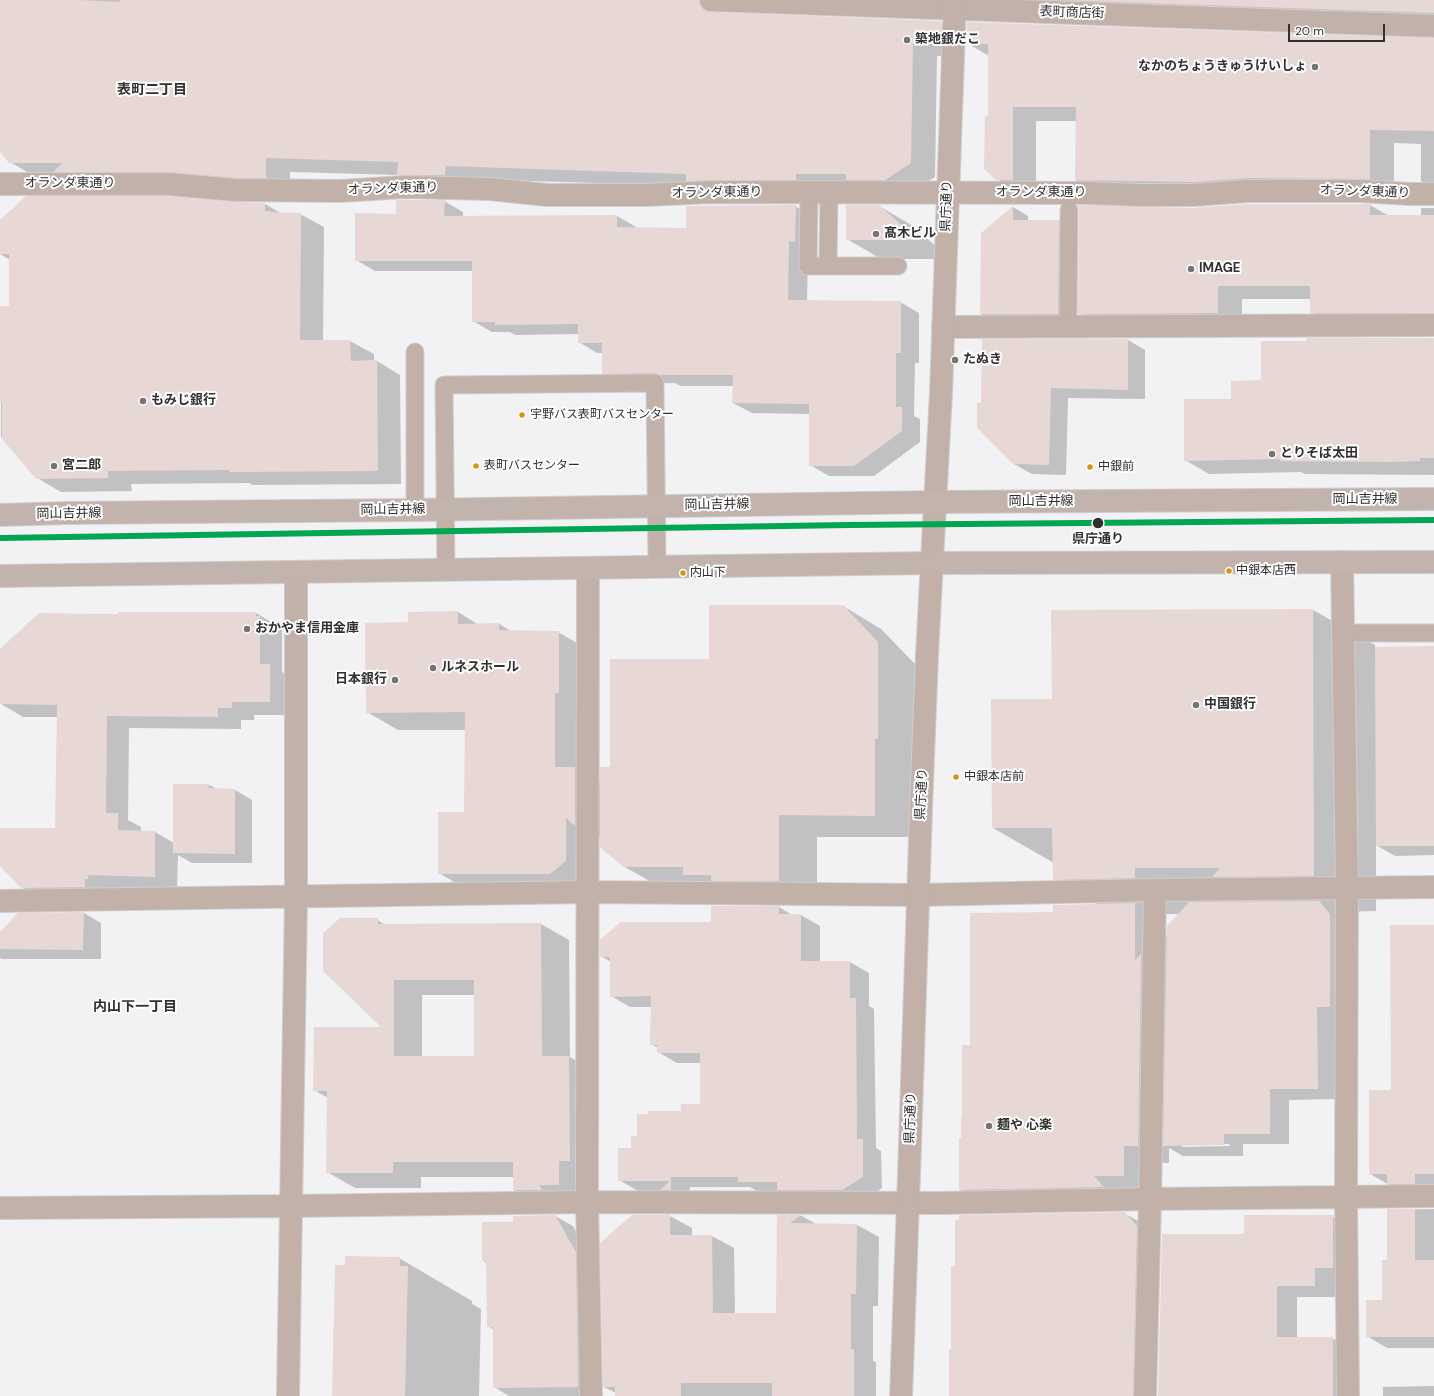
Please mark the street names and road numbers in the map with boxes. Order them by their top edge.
street label: 表町商店街 [1039,4,1105,22]
street label: オランダ東通り [25,176,115,192]
street label: オランダ東通り [347,180,439,198]
street label: 県庁通り [938,180,956,232]
street label: オランダ東通り [1319,183,1411,201]
street label: オランダ東通り [671,184,763,202]
street label: オランダ東通り [996,185,1086,201]
street label: 岡山吉井線 [1333,492,1397,508]
street label: 岡山吉井線 [1009,494,1073,510]
street label: 岡山吉井線 [684,497,750,513]
street label: 岡山吉井線 [360,502,426,518]
street label: 岡山吉井線 [36,506,102,522]
street label: 県庁通り [913,768,931,820]
street label: 県庁通り [902,1092,920,1144]

